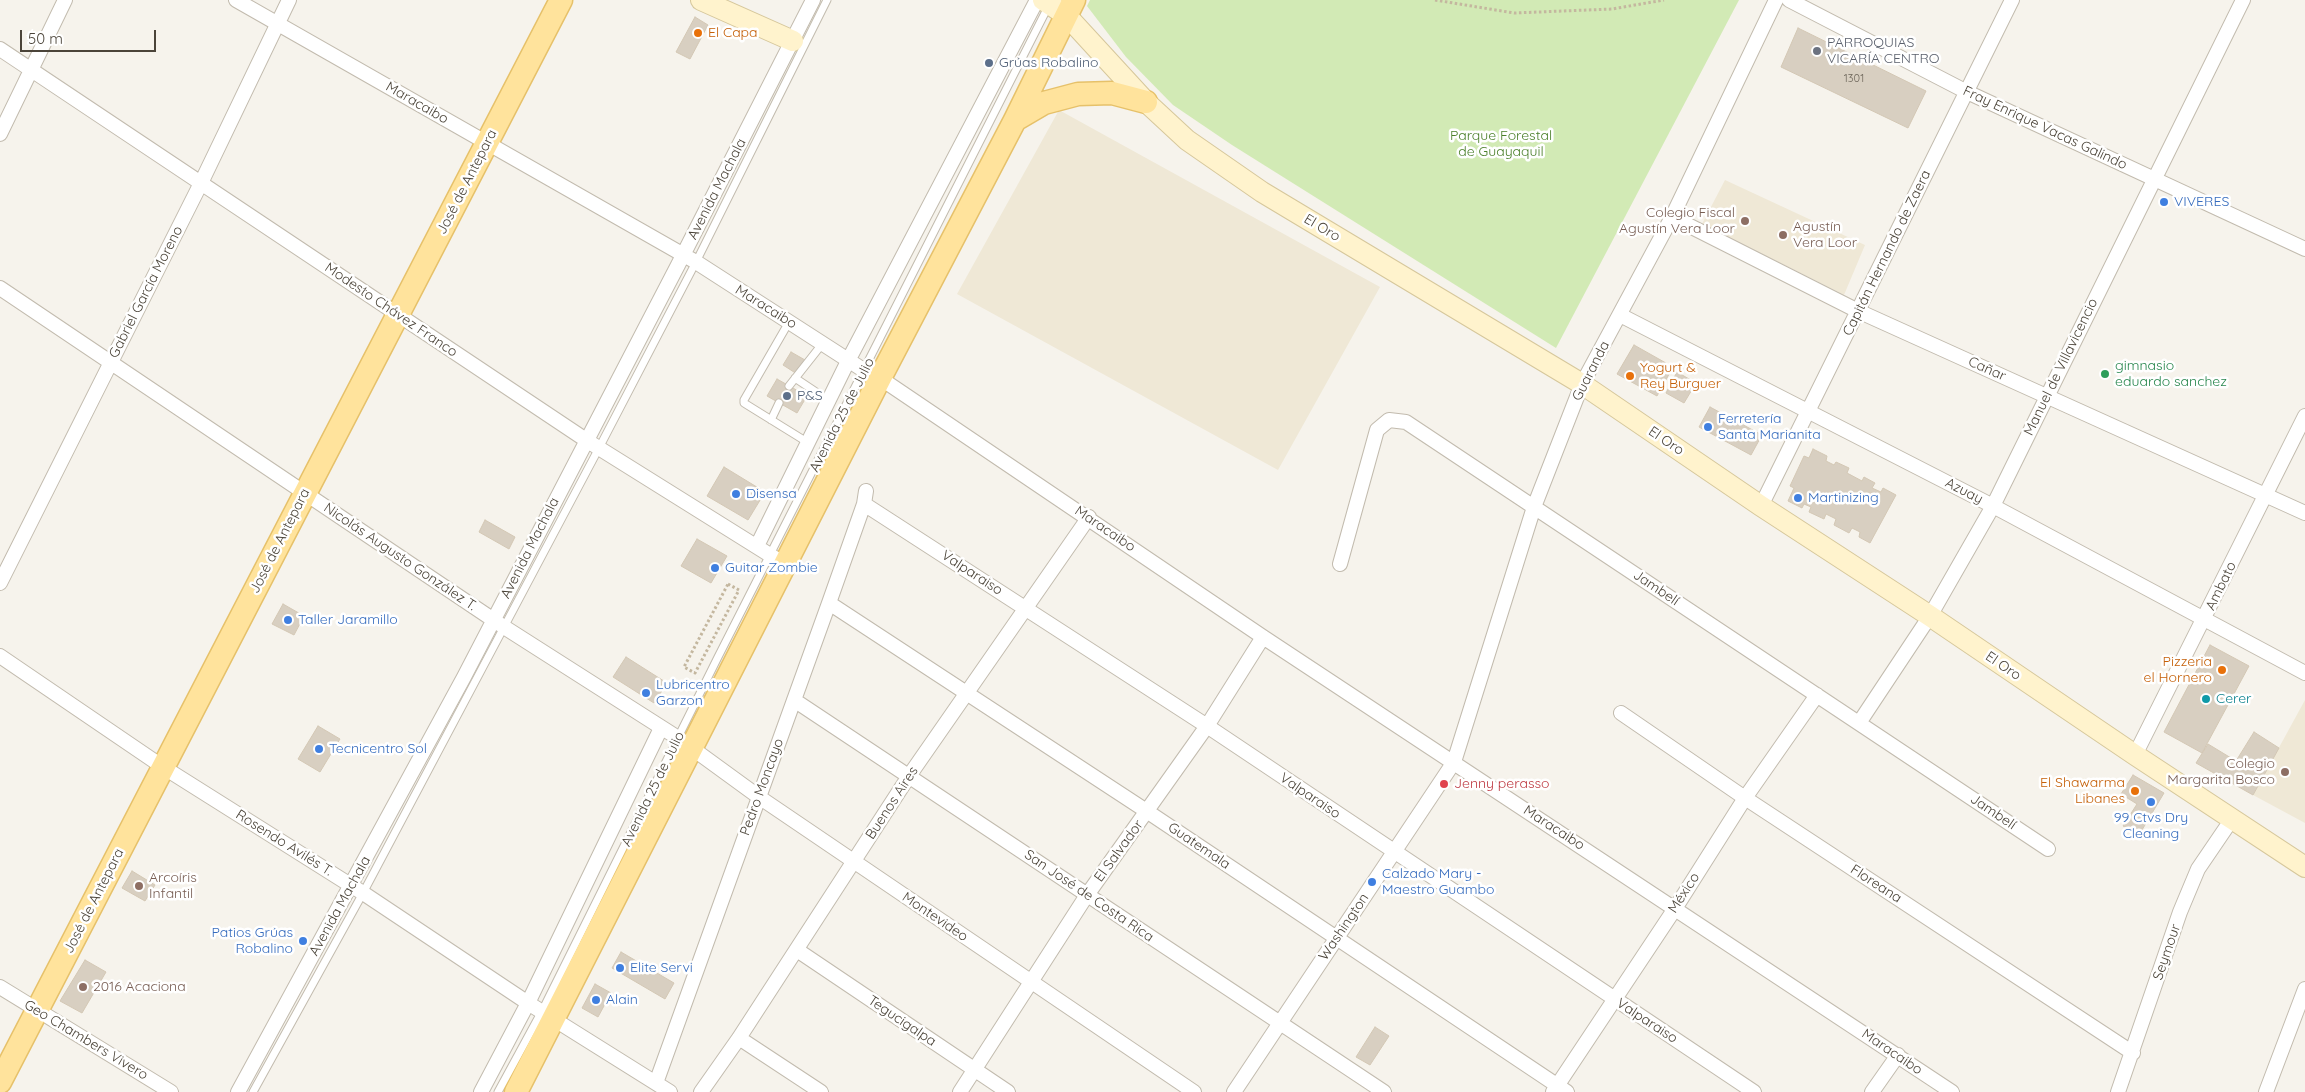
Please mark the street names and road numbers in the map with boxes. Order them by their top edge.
street label: Maracaibo [383,78,451,128]
street label: Fray Enrique Vacas Galindo [1960,83,2130,173]
street label: José de Antepara [433,127,501,237]
street label: Avenida Machala [684,136,750,242]
street label: Capitán Hernando de Zaera [1839,167,1935,339]
street label: El Oro [1301,211,1343,245]
street label: Gabriel García Moreno [105,223,187,361]
street label: Modesto Chávez Franco [321,259,461,361]
street label: Maracaibo [732,281,800,333]
street label: Manuel de Villavicencio [2020,296,2102,438]
street label: Guaranda [1569,338,1613,404]
street label: Cañar [1965,353,2009,385]
street label: Avenida 25 de Julio [806,355,878,475]
street label: El Oro [1645,423,1687,459]
street label: Azuay [1942,474,1986,508]
street label: José de Antepara [246,486,314,596]
street label: Avenida Machala [497,495,563,601]
street label: Nicolás Augusto González T. [321,500,479,614]
street label: Maracaibo [1072,503,1138,555]
street label: Valparaiso [938,547,1006,599]
street label: Ambato [2202,559,2240,613]
street label: Jambelí [1630,567,1682,609]
street label: El Oro [1982,648,2024,684]
street label: Avenida 25 de Julio [618,729,688,849]
street label: Pedro Moncayo [737,736,787,838]
street label: Buenos Aires [862,763,922,843]
street label: Valparaiso [1276,770,1344,822]
street label: Jambelí [1967,791,2019,833]
street label: Maracaibo [1520,802,1588,854]
street label: Rosendo Avilés T. [232,806,336,880]
street label: El Salvador [1091,817,1147,885]
street label: Guatemala [1165,819,1233,873]
street label: José de Antepara [60,846,128,956]
street label: San José de Costa Rica [1021,846,1157,946]
street label: Avenida Machala [306,853,374,959]
street label: Floreana [1847,861,1905,907]
street label: México [1665,870,1703,916]
street label: Montevideo [899,889,971,945]
street label: Washington [1315,890,1373,964]
street label: Seymour [2150,922,2184,982]
street label: Tegucigalpa [865,992,939,1050]
street label: Valparaiso [1613,995,1681,1047]
street label: Geo Chambers Vivero [21,996,151,1084]
street label: Maracaibo [1859,1026,1925,1078]

